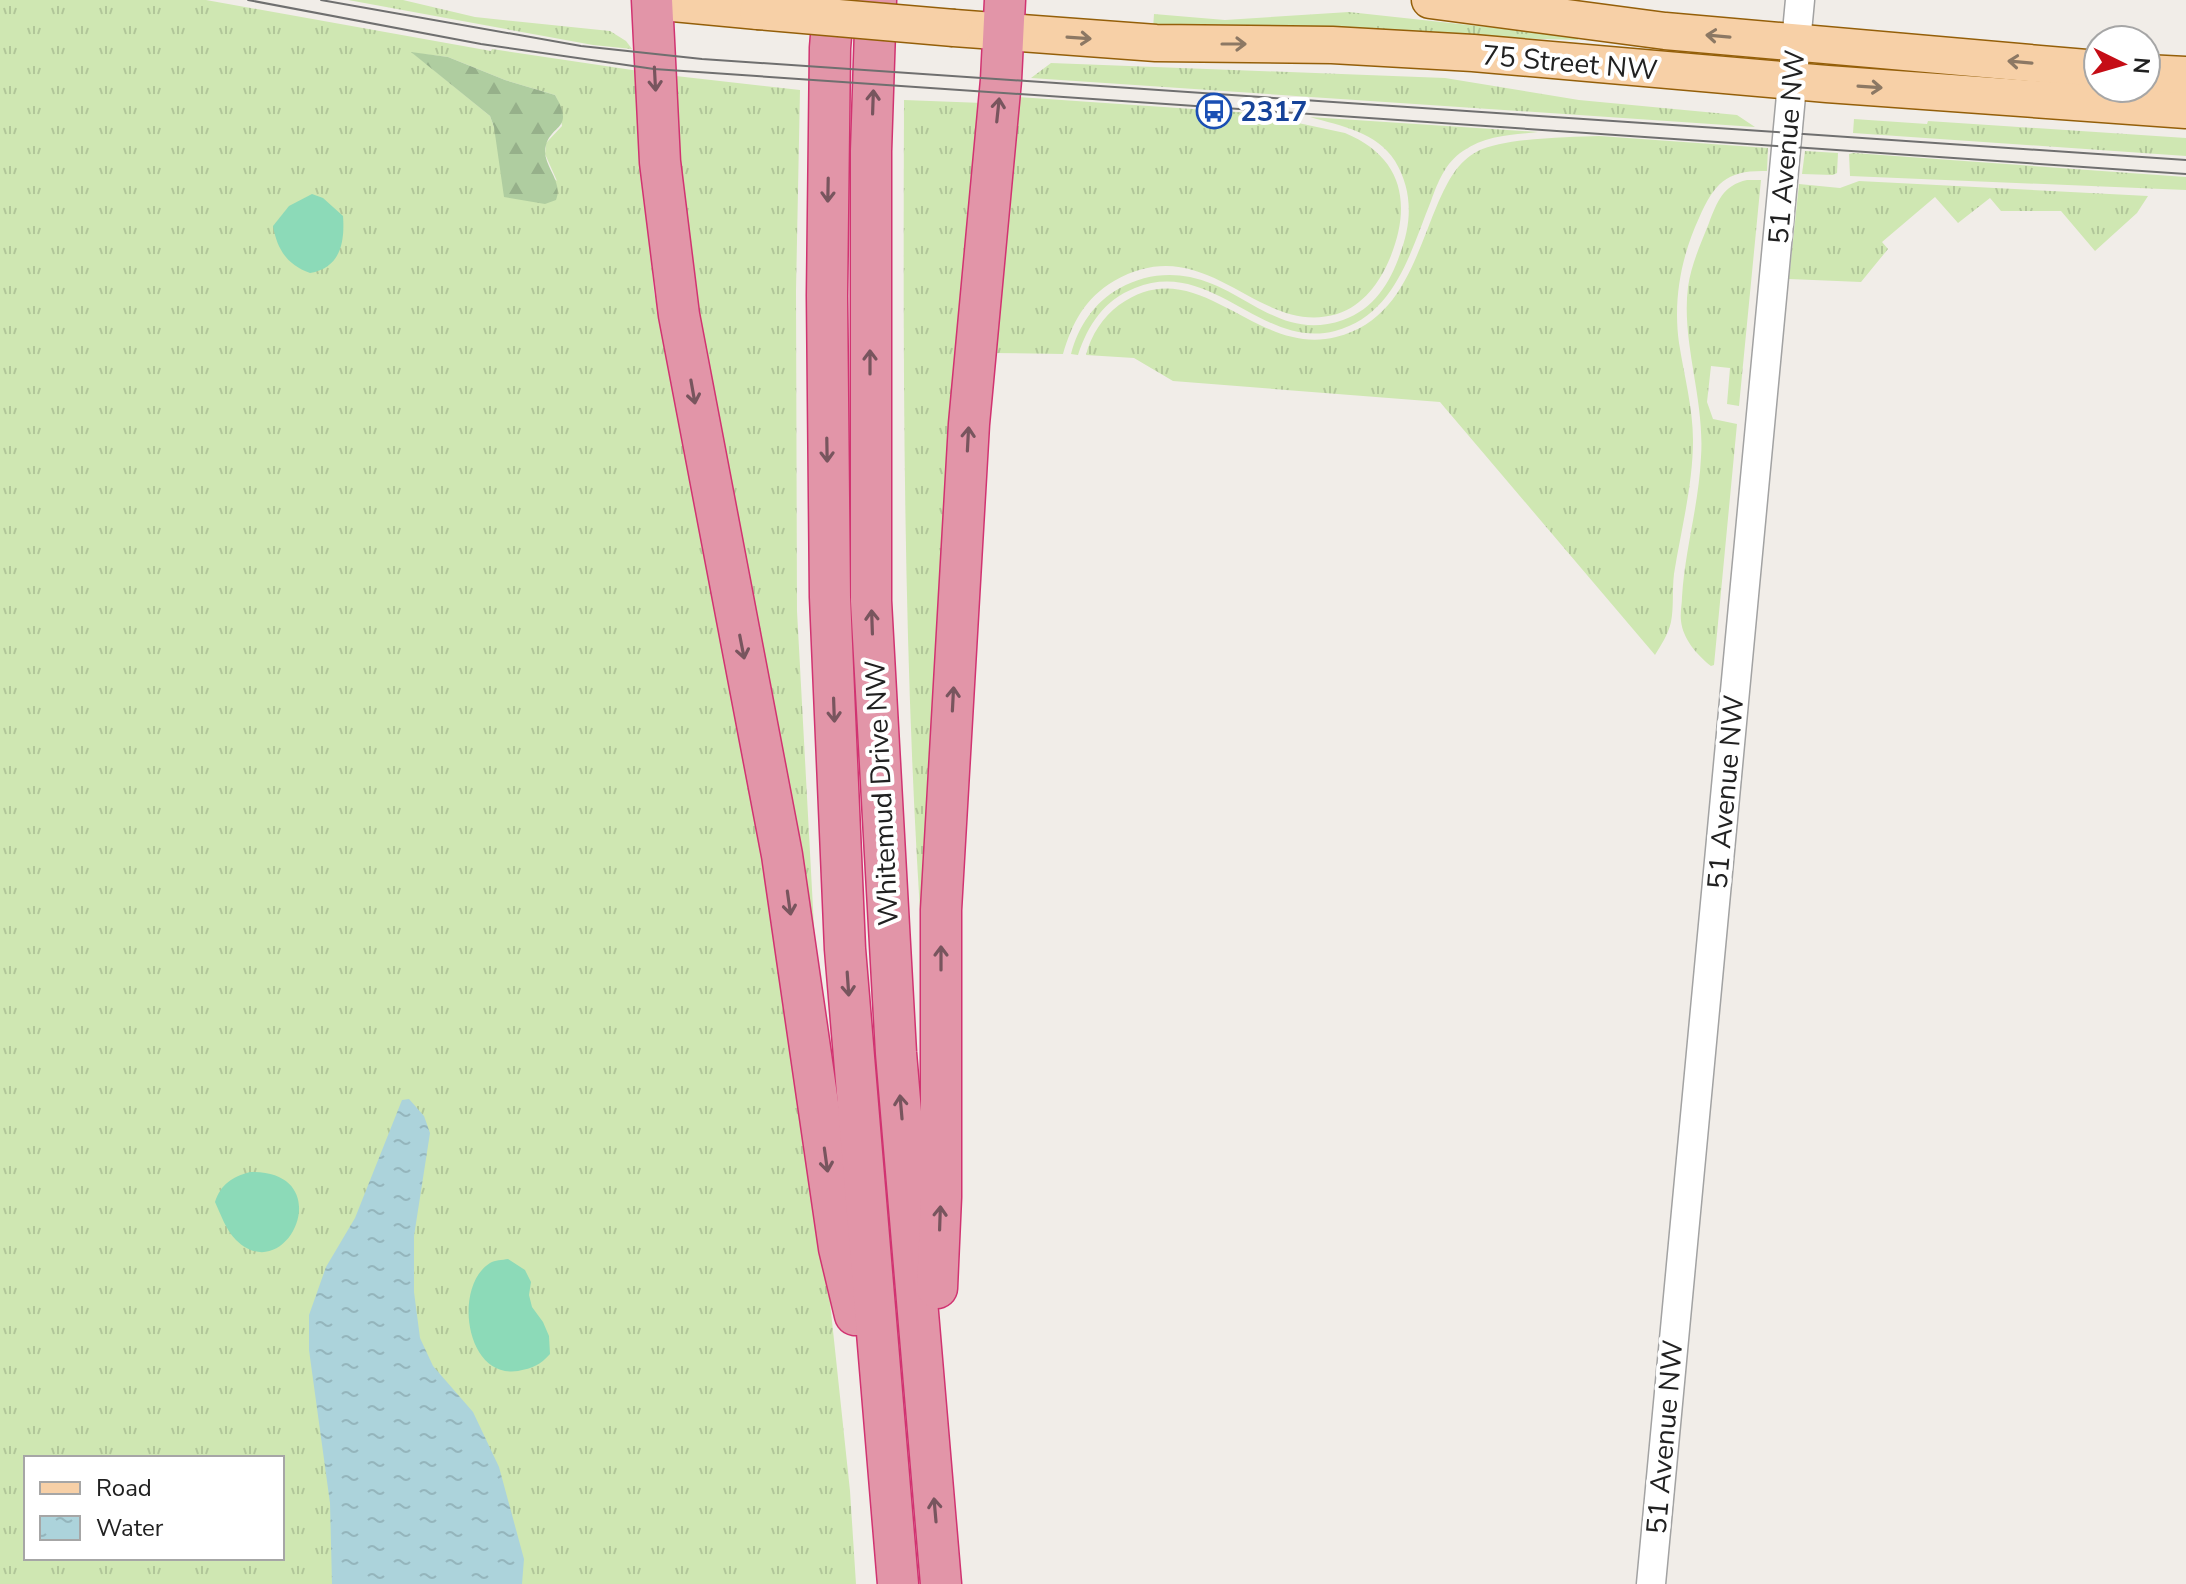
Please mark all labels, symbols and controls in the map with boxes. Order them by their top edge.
north arrow [2082,24,2162,104]
one-way arrow [1705,28,1732,43]
one-way arrow [1065,31,1092,46]
one-way arrow [1220,36,1247,52]
street label: 75 Street NW [1481,36,1659,90]
street label: 51 Avenue NW [1760,48,1814,246]
one-way arrow [2007,54,2034,69]
text: N [2125,56,2157,75]
one-way arrow [648,65,663,92]
one-way arrow [1856,80,1882,95]
one-way arrow [865,89,880,116]
bus stop icon: 2317 [1195,92,1233,130]
place label: 2317 [1240,93,1307,131]
one-way arrow [990,97,1005,124]
one-way arrow [820,176,836,203]
one-way arrow [862,349,878,376]
one-way arrow [686,379,701,404]
one-way arrow [961,426,976,453]
one-way arrow [819,436,835,463]
one-way arrow [865,609,880,636]
one-way arrow [735,634,750,660]
street label: Whitemud Drive NW [856,659,908,927]
one-way arrow [946,686,961,713]
street label: 51 Avenue NW [1699,693,1753,891]
one-way arrow [827,696,842,723]
one-way arrow [782,890,797,915]
one-way arrow [933,945,949,972]
one-way arrow [841,970,856,997]
one-way arrow [893,1094,908,1121]
one-way arrow [819,1147,834,1172]
one-way arrow [933,1205,948,1232]
street label: 51 Avenue NW [1638,1338,1692,1536]
legend [24,1456,284,1560]
text: Road [96,1472,152,1504]
one-way arrow [927,1497,942,1524]
text: Water [96,1512,164,1544]

